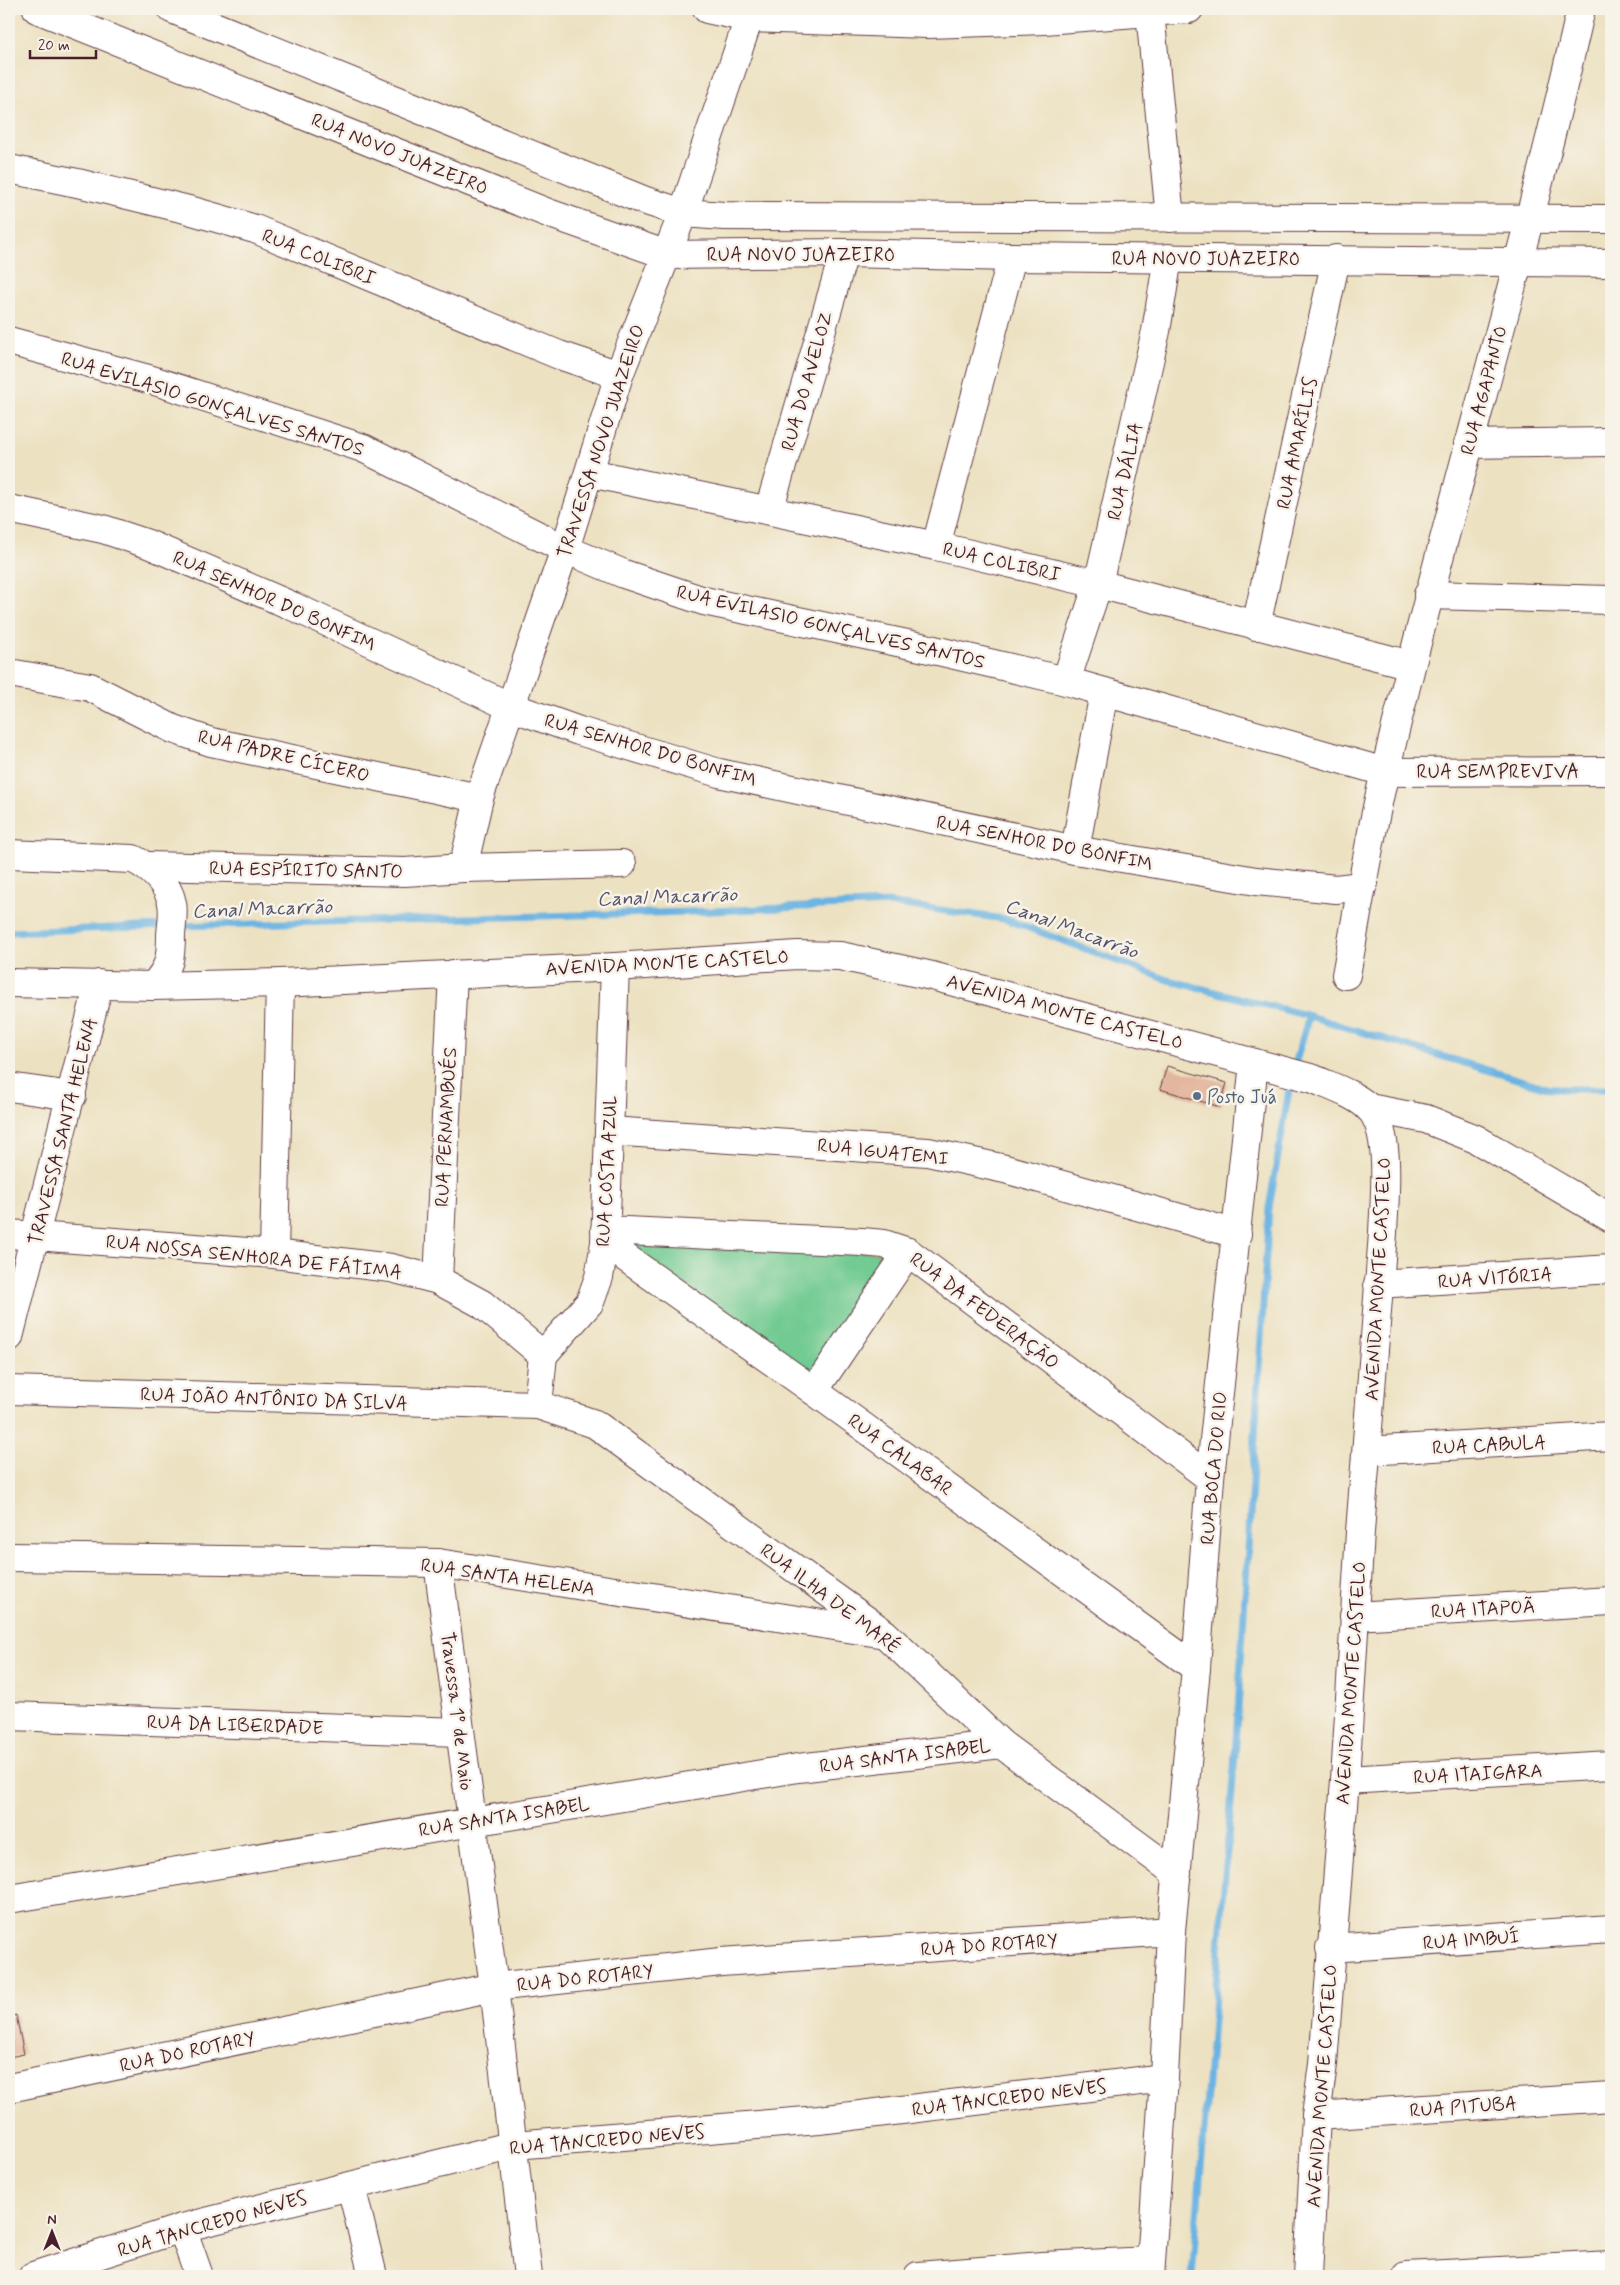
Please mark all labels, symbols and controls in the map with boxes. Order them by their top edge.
scale bar [30,28,96,60]
text: 20 m [38,36,70,56]
street label: RUA NOVO JUAZEIRO [307,108,491,201]
street label: RUA COLIBRI [258,223,379,292]
street label: RUA NOVO JUAZEIRO [707,243,895,268]
street label: RUA NOVO JUAZEIRO [1112,247,1300,272]
street label: RUA DO AVELOZ [776,309,839,454]
street label: TRAVESSA NOVO JUAZEIRO [552,322,651,561]
street label: RUA AGAPANTO [1455,323,1514,458]
street label: RUA EVILASIO GONÇALVES SANTOS [58,346,367,463]
street label: RUA AMARÍLIS [1270,375,1324,512]
street label: RUA DÁLIA [1101,420,1149,523]
street label: RUA COLIBRI [940,537,1063,588]
street label: RUA SENHOR DO BONFIM [169,545,380,658]
street label: RUA EVILASIO GONÇALVES SANTOS [674,580,987,675]
street label: RUA SENHOR DO BONFIM [541,708,760,793]
street label: RUA PADRE CÍCERO [195,724,372,788]
street label: RUA SEMPREVIVA [1417,760,1579,785]
street label: RUA SENHOR DO BONFIM [934,810,1155,877]
street label: RUA ESPÍRITO SANTO [209,855,403,885]
water label: Canal Macarrão [597,882,738,913]
water label: Canal Macarrão [1001,893,1142,966]
water label: Canal Macarrão [192,894,333,925]
street label: AVENIDA MONTE CASTELO [545,945,789,982]
street label: AVENIDA MONTE CASTELO [944,969,1186,1056]
street label: TRAVESSA SANTA HELENA [23,1015,104,1248]
street label: RUA PERNAMBUÉS [429,1046,463,1208]
place label: Posto Juá [1207,1085,1277,1110]
marker: Posto Juá [1191,1090,1203,1102]
street label: RUA COSTA AZUL [591,1095,624,1247]
street label: RUA IGUATEMI [816,1133,950,1172]
street label: AVENIDA MONTE CASTELO [1360,1157,1397,1401]
street label: RUA NOSSA SENHORA DE FÁTIMA [105,1229,403,1285]
street label: RUA DA FEDERAÇÃO [904,1247,1064,1376]
street label: RUA VITÓRIA [1437,1262,1553,1295]
street label: RUA JOÃO ANTÔNIO DA SILVA [140,1382,408,1417]
street label: RUA BOCA DO RIO [1195,1390,1234,1546]
street label: RUA CALABAR [842,1409,958,1502]
street label: RUA CABULA [1432,1430,1547,1461]
street label: RUA ILHA DE MARÉ [755,1537,906,1660]
street label: RUA SANTA HELENA [419,1553,597,1602]
street label: AVENIDA MONTE CASTELO [1331,1561,1372,1806]
street label: RUA ITAPOÃ [1430,1594,1536,1625]
street label: Travessa 1º de Maio [434,1630,479,1792]
street label: RUA DA LIBERDADE [146,1710,324,1741]
street label: RUA SANTA ISABEL [818,1734,992,1779]
street label: RUA ITAIGARA [1413,1759,1543,1790]
street label: RUA SANTA ISABEL [417,1792,591,1843]
street label: RUA IMBUÍ [1422,1924,1520,1956]
street label: RUA DO ROTARY [920,1928,1059,1963]
street label: RUA DO ROTARY [516,1959,655,1998]
street label: AVENIDA MONTE CASTELO [1302,1964,1343,2209]
street label: RUA DO ROTARY [118,2026,258,2079]
street label: RUA TANCREDO NEVES [910,2074,1108,2123]
street label: RUA PITUBA [1409,2091,1518,2124]
street label: RUA TANCREDO NEVES [509,2119,706,2161]
street label: RUA TANCREDO NEVES [115,2185,310,2263]
north arrow [28,2208,78,2258]
text: N [47,2211,57,2229]

